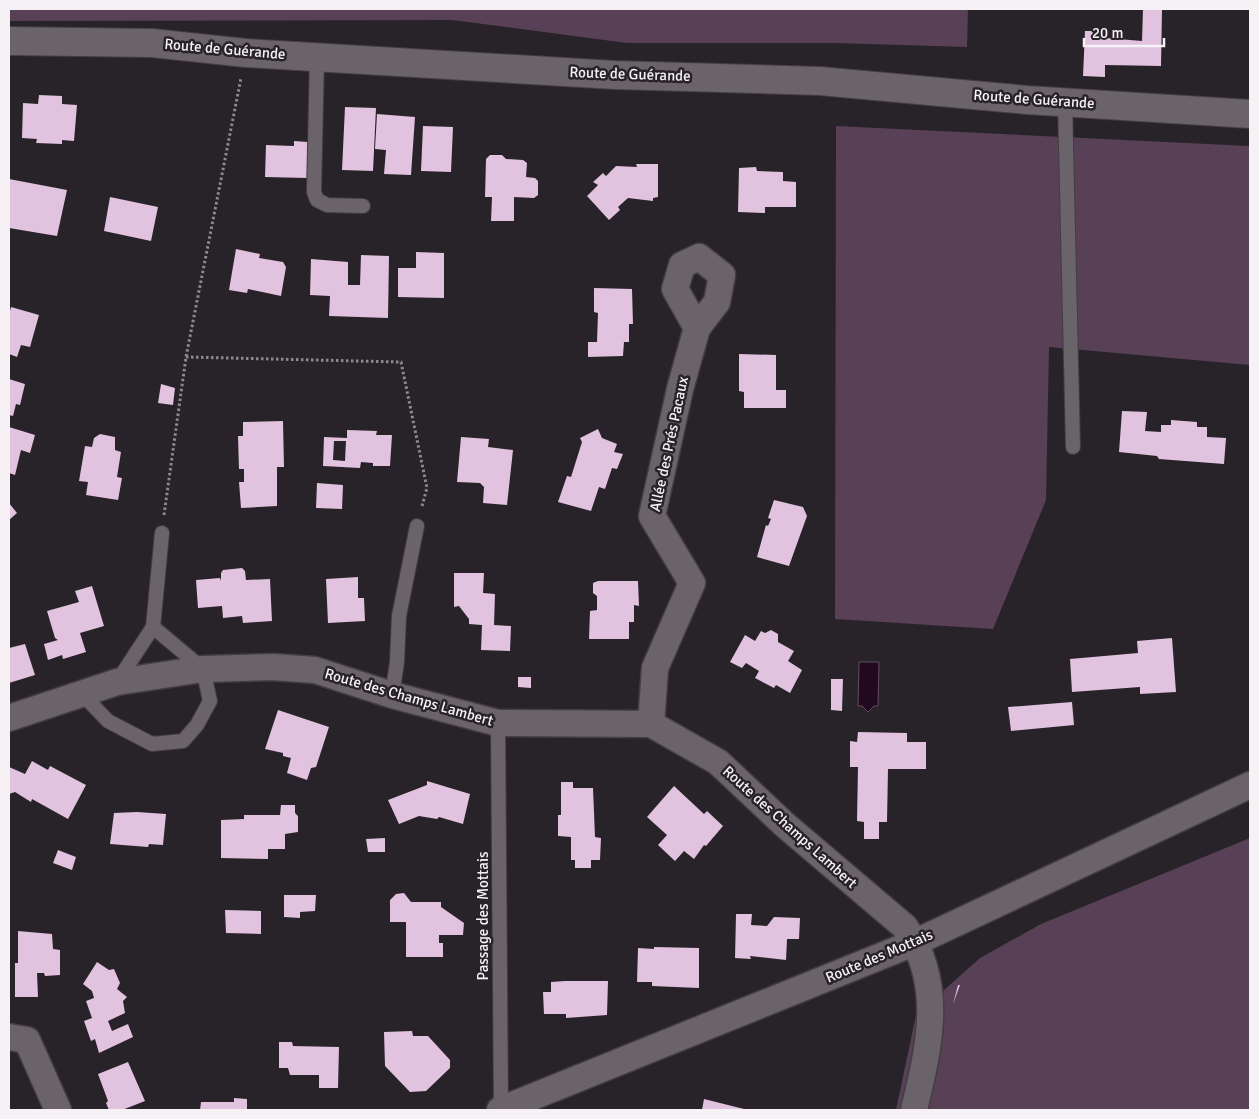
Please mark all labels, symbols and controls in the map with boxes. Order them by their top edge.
scale bar [1084,15,1164,47]
text: 20 m [1092,24,1123,42]
street label: Route de Guérande [164,35,286,63]
street label: Route de Guérande [569,63,691,85]
street label: Route de Guérande [973,86,1095,112]
street label: Allée des Prés Pacaux [646,375,692,513]
street label: Route des Champs Lambert [323,664,495,730]
street label: Route des Champs Lambert [719,762,861,892]
street label: Passage des Mottais [474,851,492,981]
street label: Route des Mottais [823,925,936,987]

